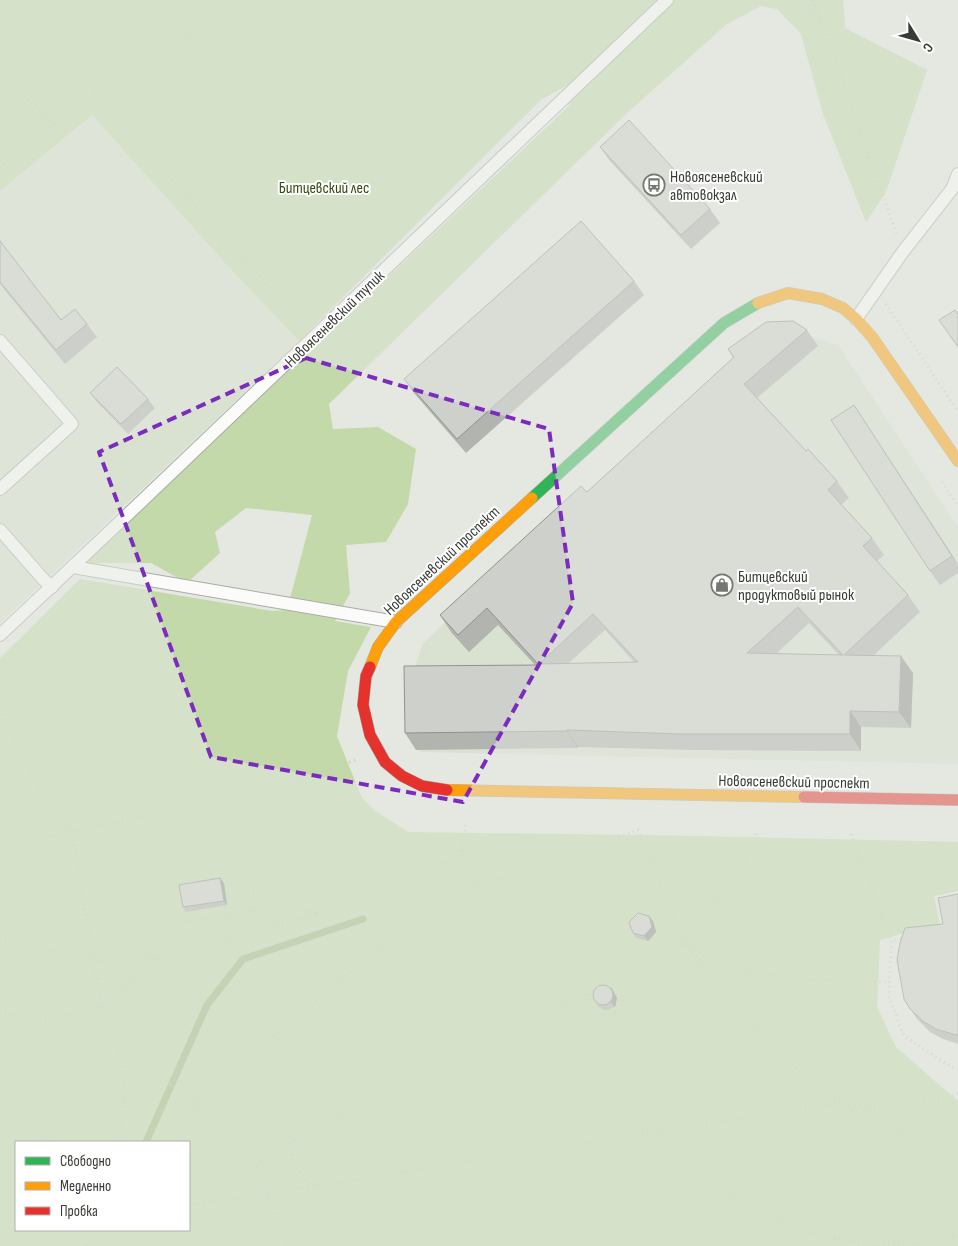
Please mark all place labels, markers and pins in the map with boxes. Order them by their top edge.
place label: Новоясеневский автовокзал [670,168,763,205]
bus stop icon: Новоясеневский автовокзал [642,173,666,197]
place label: Битцевский продуктовый рынок [738,568,855,605]
shop icon: Битцевский продуктовый рынок [710,573,734,597]

